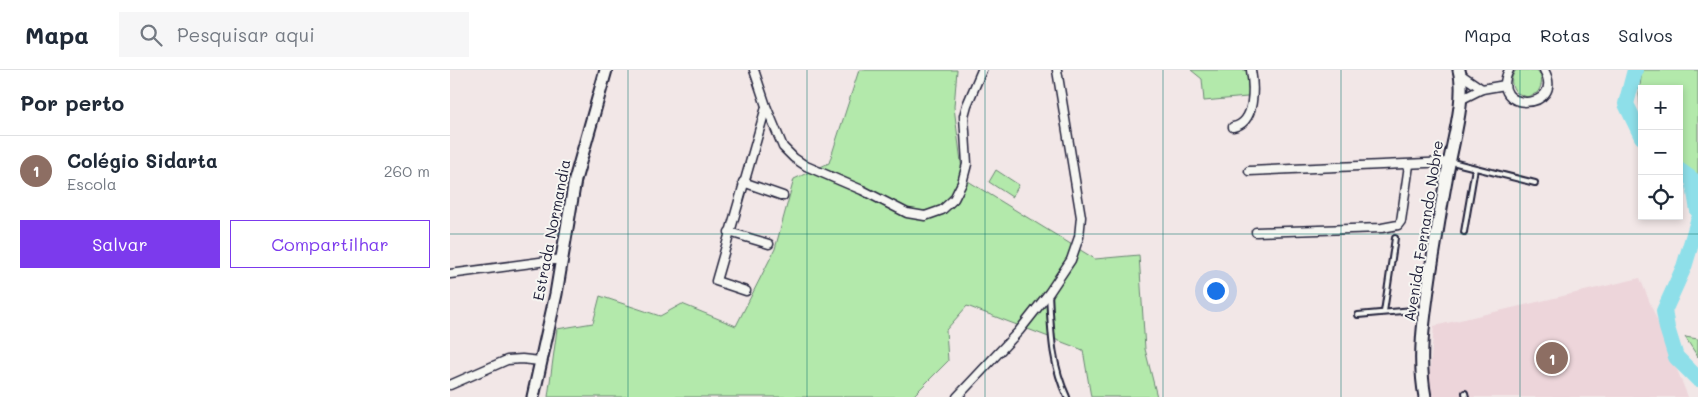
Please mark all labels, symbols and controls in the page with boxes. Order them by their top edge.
search box [119,12,469,57]
text: Mapa [25,19,89,50]
icon: search [137,21,165,49]
text: Pesquisar aqui [177,22,315,47]
text: Mapa [1464,23,1512,47]
text: Rotas [1540,23,1590,47]
text: Salvos [1618,23,1673,47]
map controls [1638,85,1683,220]
button: + [1638,85,1683,130]
text: Por perto [20,89,124,116]
button: − [1638,130,1683,175]
street label: Avenida Fernando Nobre [1399,139,1447,323]
text: Colégio Sidarta [67,148,218,173]
street label: Estrada Normandia [528,157,575,302]
text: 1 [32,160,40,181]
text: 260 m [384,160,430,181]
text: Escola [67,173,117,194]
button: locate [1638,175,1683,220]
button: Salvar [20,220,220,268]
button: Compartilhar [230,220,430,268]
your location [1203,278,1229,304]
pin: 1 [1536,339,1568,377]

